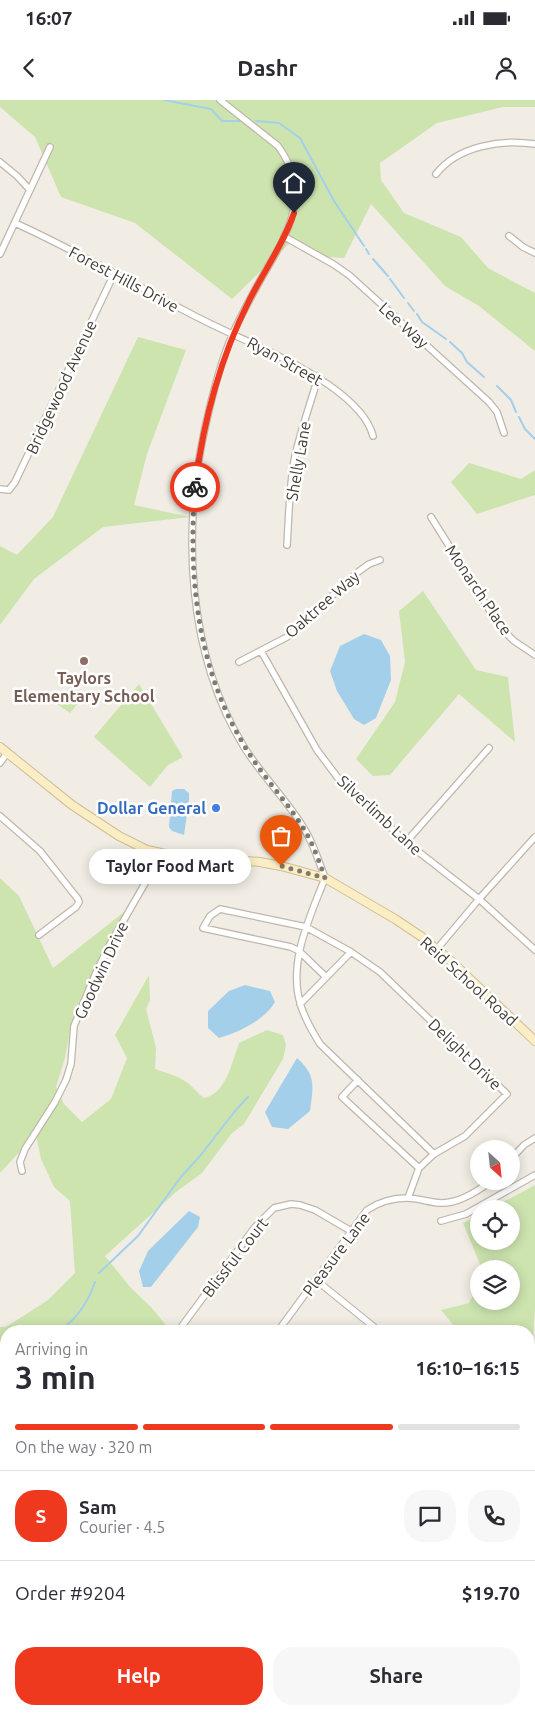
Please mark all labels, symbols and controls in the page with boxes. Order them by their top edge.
text: 16:07 [25,7,73,29]
icon: back [15,54,43,82]
icon: person [492,54,520,82]
text: Dashr [237,55,298,80]
pin [273,162,315,213]
icon: home [280,169,308,197]
street label: Forest Hills Drive [66,243,182,315]
street label: Lee Way [376,298,432,352]
street label: Bridgewood Avenue [22,317,100,457]
street label: Ryan Street [244,333,326,389]
street label: Shelly Lane [282,420,314,502]
courier [170,462,220,512]
icon: bike [181,473,209,501]
street label: Monarch Place [442,541,516,639]
street label: Oaktree Way [281,567,363,641]
marker: Taylors Elementary School [78,655,90,667]
place label: Taylors Elementary School [13,669,155,705]
street label: Silverlimb Lane [334,771,426,859]
place label: Dollar General [97,799,206,817]
marker: Dollar General [210,802,222,814]
pin [260,815,302,866]
icon: bag [267,822,295,850]
callout: Taylor Food Mart [89,848,251,884]
text: Taylor Food Mart [106,857,234,875]
street label: Goodwin Drive [71,918,131,1022]
street label: Reid School Road [417,933,521,1029]
street label: Delight Drive [425,1015,505,1093]
north arrow [470,1140,520,1190]
map controls [470,1140,520,1310]
button: locate [470,1200,520,1250]
street label: Pleasure Lane [299,1209,373,1299]
street label: Blissful Court [198,1213,272,1300]
button: layers [470,1260,520,1310]
text: Arriving in [15,1340,88,1358]
text: 16:10–16:15 [415,1357,520,1379]
text: 3 min [15,1359,96,1395]
text: On the way · 320 m [15,1438,152,1456]
button: chat [404,1490,456,1542]
button: phone [468,1490,520,1542]
text: Sam [79,1496,117,1518]
text: S [36,1505,46,1527]
text: Courier · 4.5 [79,1518,165,1536]
text: Order #9204 [15,1582,125,1604]
text: $19.70 [462,1582,520,1604]
button: Help [15,1647,263,1705]
button: Share [273,1647,520,1705]

